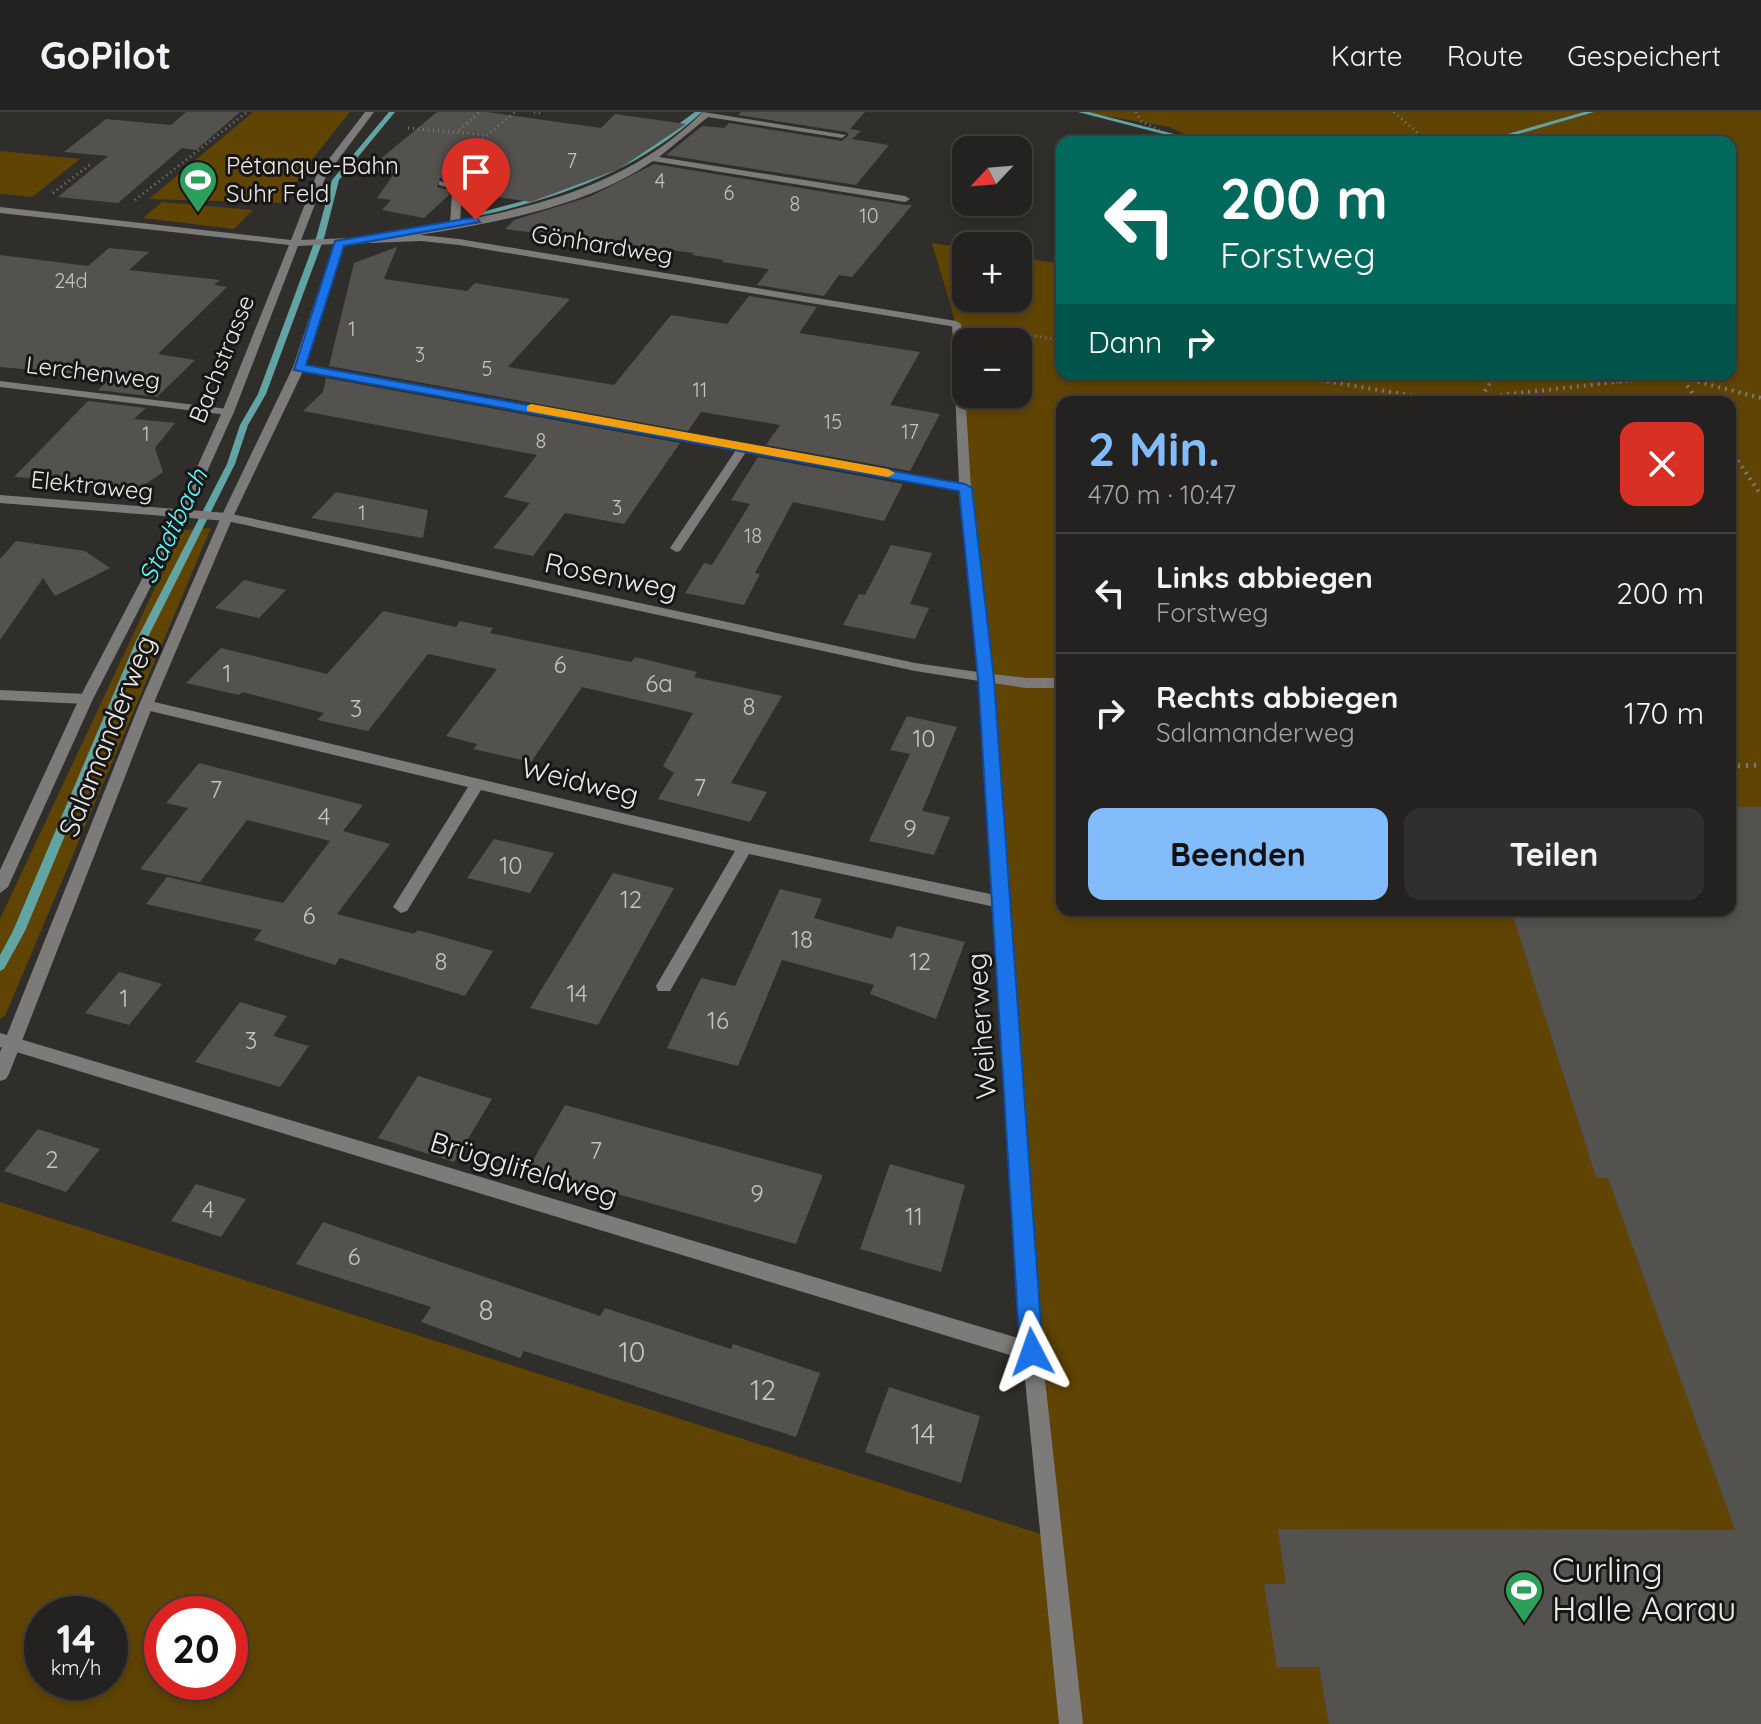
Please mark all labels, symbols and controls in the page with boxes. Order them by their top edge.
text: GoPilot [40,31,171,79]
text: Karte [1331,38,1403,73]
text: Route [1447,38,1523,73]
text: Gespeichert [1567,38,1721,73]
north arrow [952,136,1032,216]
map controls [952,136,1032,408]
pin [442,138,510,220]
house number: 7 [567,148,577,173]
place label: Pétanque-Bahn Suhr Feld [226,150,399,208]
icon: arrive [454,150,498,194]
sports icon: Pétanque-Bahn Suhr Feld [177,159,219,214]
text: 200 m [1220,163,1388,233]
house number: 4 [655,168,665,193]
icon: left [1088,168,1192,272]
house number: 6 [724,180,735,205]
house number: 8 [790,191,800,216]
house number: 10 [859,203,879,228]
street label: Gönhardweg [529,218,675,270]
button: + [952,232,1032,312]
text: Forstweg [1220,232,1376,277]
house number: 24d [54,268,88,293]
street label: Bachstrasse [182,290,260,427]
house number: 1 [348,316,356,341]
icon: right [1178,320,1222,364]
text: Dann [1088,323,1162,361]
button: − [952,328,1032,408]
house number: 3 [415,342,425,367]
street label: Lerchenweg [24,349,162,395]
house number: 5 [482,356,492,381]
house number: 11 [693,377,707,402]
house number: 15 [824,409,842,434]
text: 2 Min. [1088,418,1220,478]
house number: 17 [901,419,919,444]
house number: 1 [142,421,150,446]
button: close [1620,422,1704,506]
house number: 8 [536,428,546,453]
water label: Stadtbach [131,462,215,589]
street label: Elektraweg [29,464,155,506]
text: 470 m · 10:47 [1088,478,1236,511]
house number: 3 [612,495,622,520]
house number: 1 [358,500,366,525]
house number: 18 [744,523,762,548]
street label: Rosenweg [541,544,681,607]
text: Links abbiegen [1156,558,1373,596]
icon: left [1088,571,1132,615]
text: 200 m [1616,574,1704,612]
text: Forstweg [1156,596,1268,629]
street label: Salamanderweg [50,630,163,842]
house number: 6 [554,649,567,679]
house number: 1 [223,658,231,688]
house number: 6a [645,668,673,698]
text: Rechts abbiegen [1156,678,1398,716]
house number: 8 [743,691,755,721]
icon: right [1088,691,1132,735]
house number: 3 [350,693,362,723]
text: 170 m [1624,694,1704,732]
text: Salamanderweg [1156,716,1355,749]
house number: 10 [912,723,936,753]
street label: Weidweg [518,749,642,812]
house number: 7 [694,772,706,802]
house number: 7 [210,774,222,804]
house number: 4 [318,801,330,831]
button: Beenden [1088,808,1388,900]
button: Teilen [1404,808,1704,900]
house number: 9 [903,813,917,843]
house number: 10 [499,850,523,880]
house number: 12 [620,884,642,914]
house number: 6 [303,900,316,930]
house number: 18 [791,924,813,954]
house number: 8 [435,946,447,976]
house number: 12 [909,946,931,976]
street label: Weiherweg [958,952,1003,1100]
house number: 14 [566,978,588,1008]
house number: 1 [120,983,128,1013]
house number: 16 [707,1005,729,1035]
house number: 3 [245,1025,257,1055]
street label: Brügglifeldweg [426,1123,622,1214]
house number: 7 [590,1135,602,1165]
house number: 2 [45,1144,59,1174]
house number: 9 [750,1178,764,1208]
house number: 4 [202,1194,214,1224]
house number: 11 [905,1201,923,1231]
house number: 6 [348,1241,361,1271]
house number: 8 [478,1292,494,1327]
position arrow [990,1310,1074,1394]
house number: 10 [618,1334,646,1369]
house number: 12 [750,1372,776,1407]
house number: 14 [911,1416,935,1451]
place label: Curling Halle Aarau [1552,1548,1736,1630]
sports icon: Curling Halle Aarau [1503,1569,1545,1624]
speed limit sign: 20 [144,1596,248,1700]
text: 14 [56,1613,96,1663]
text: km/h [51,1655,101,1680]

